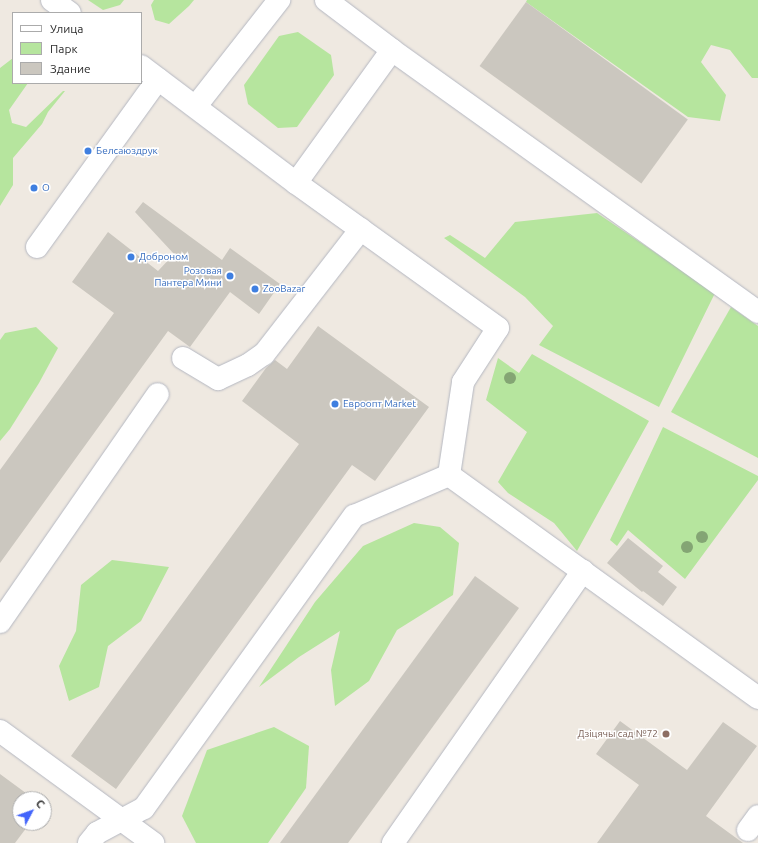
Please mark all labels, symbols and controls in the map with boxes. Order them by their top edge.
legend [12,12,142,84]
text: Улица [50,22,83,35]
text: Парк [50,42,78,55]
text: Здание [50,62,91,75]
place label: Белсаюздрук [96,145,158,157]
marker: Белсаюздрук [83,146,93,156]
place label: О [42,182,50,194]
marker: О [29,183,39,193]
place label: Доброном [139,251,188,263]
marker: Доброном [126,252,136,262]
place label: Розовая Пантера Мини [155,264,222,288]
marker: Розовая Пантера Мини [225,271,235,281]
place label: ZooBazar [263,283,305,295]
marker: ZooBazar [250,284,260,294]
place label: Евроопт Market [343,398,416,410]
marker: Евроопт Market [330,399,340,409]
place label: Дзіцячы сад №72 [577,728,658,740]
marker: Дзіцячы сад №72 [661,729,671,739]
north arrow [12,791,52,831]
text: С [33,797,47,810]

